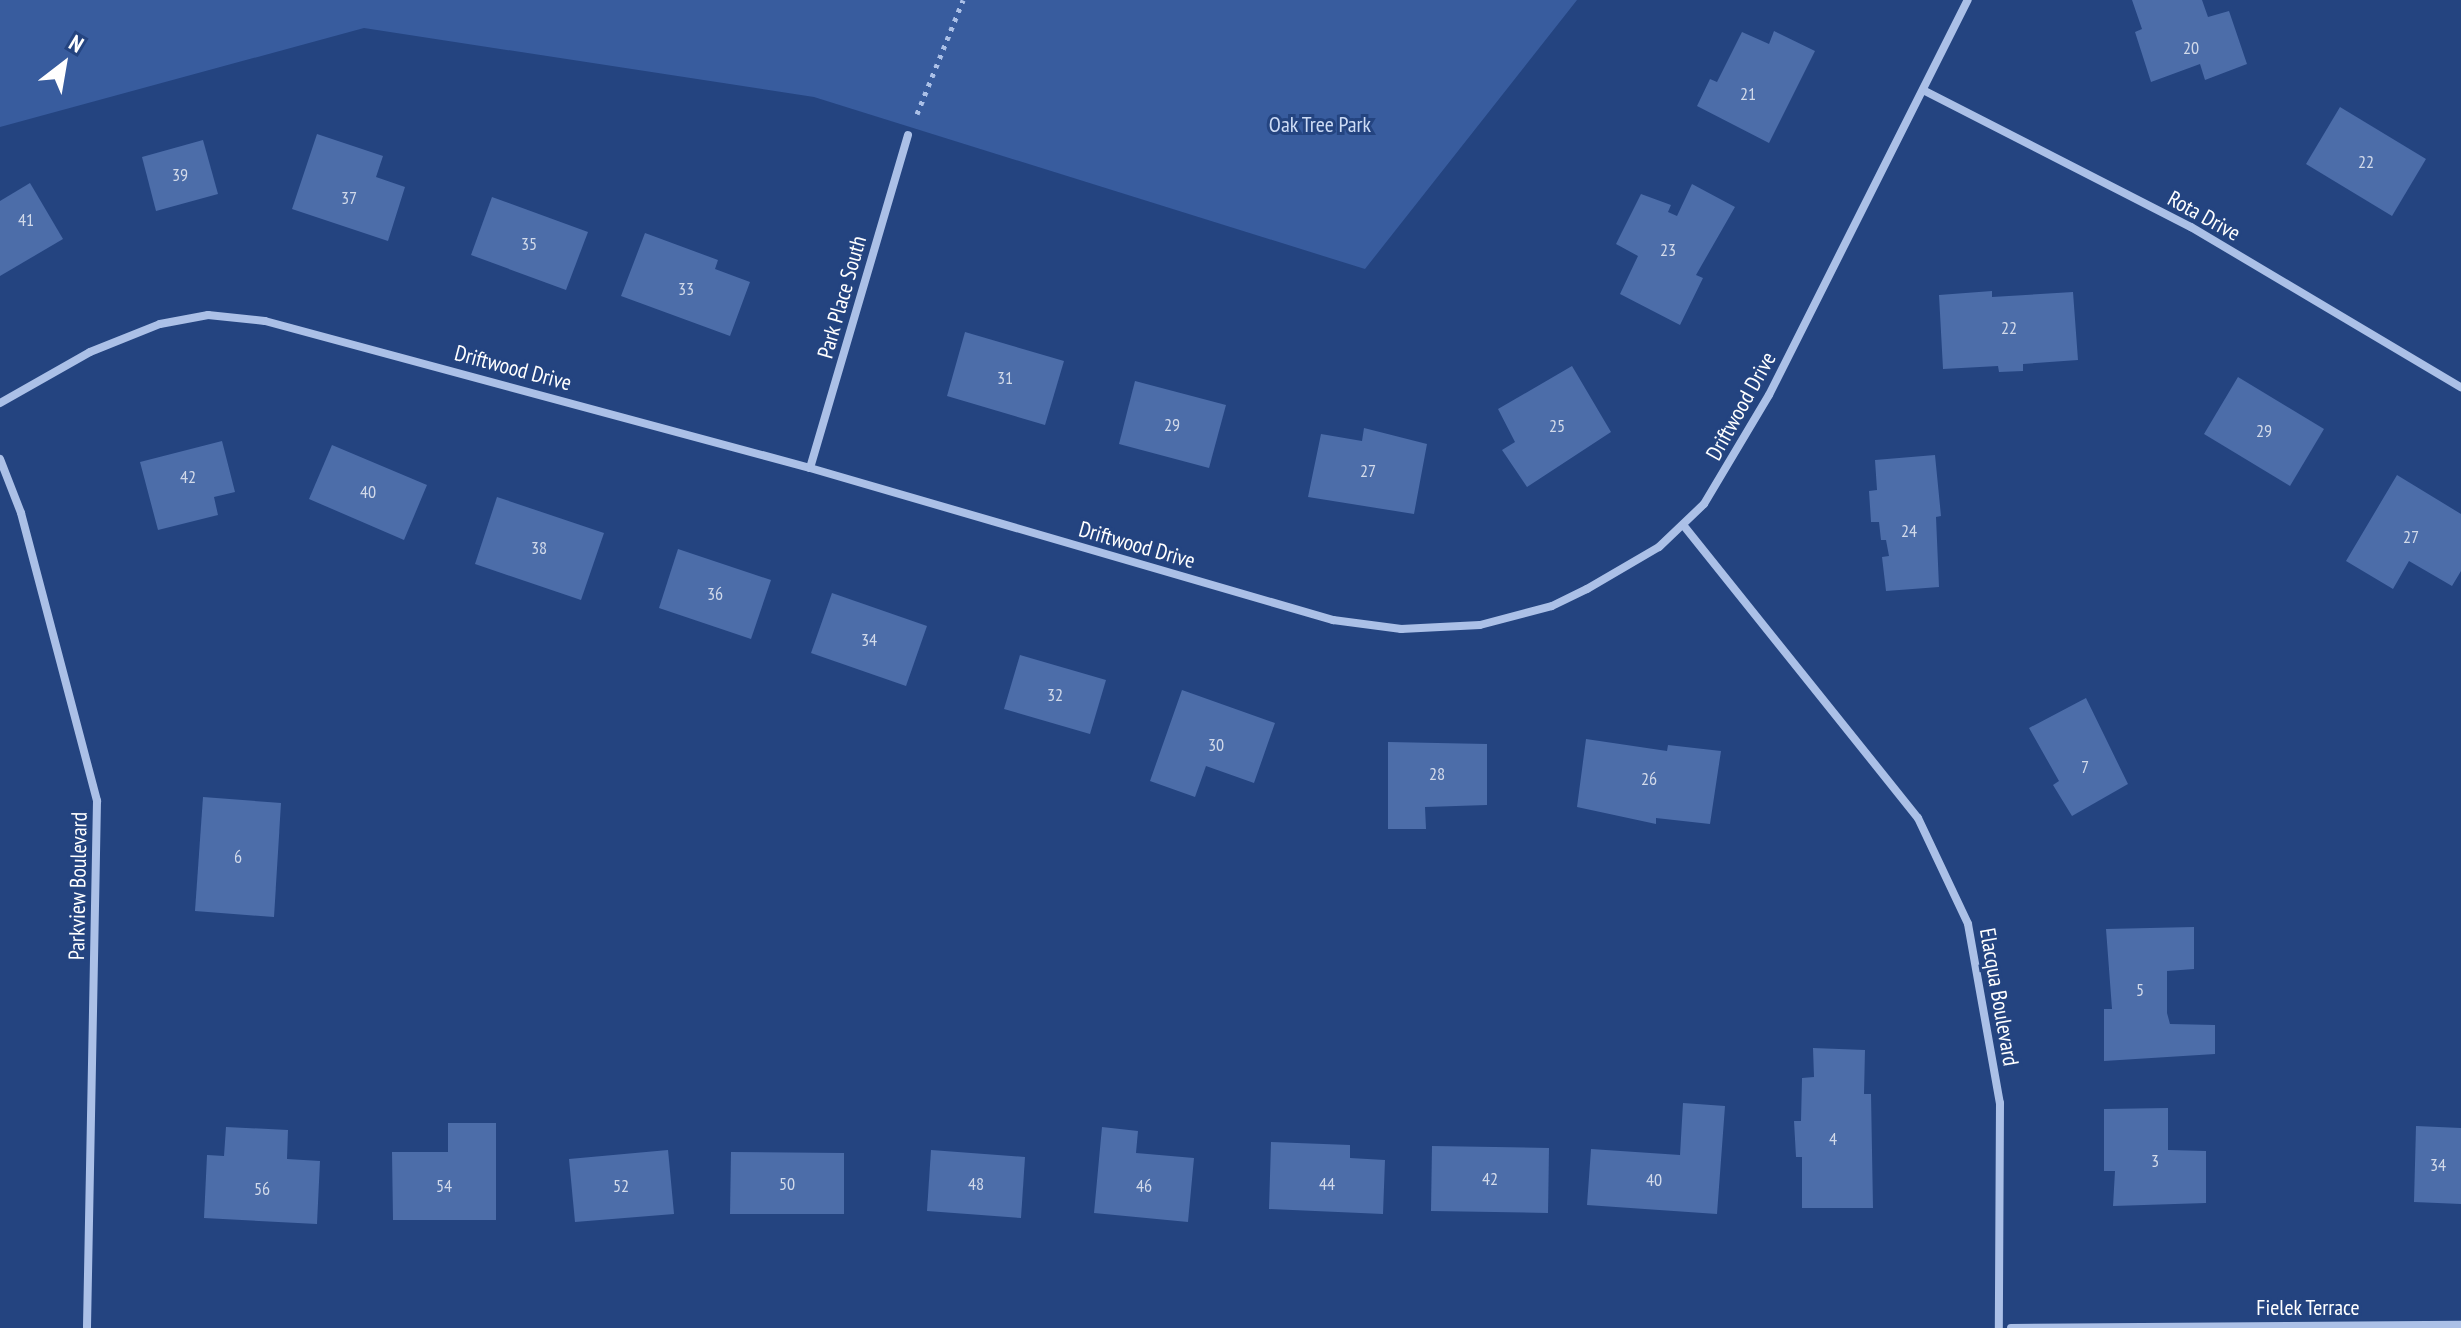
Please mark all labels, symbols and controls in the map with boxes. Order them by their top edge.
north arrow [24,24,104,104]
text: N [64,28,89,58]
house number: 20 [2183,37,2199,59]
house number: 21 [1740,83,1756,105]
park label: Oak Tree Park [1268,112,1372,138]
house number: 22 [2358,151,2374,173]
house number: 39 [172,164,188,186]
street label: Rota Drive [2163,185,2245,247]
house number: 37 [341,187,357,209]
house number: 41 [18,209,34,231]
house number: 35 [521,233,537,255]
street label: Park Place South [812,233,872,361]
house number: 23 [1660,239,1676,261]
house number: 33 [678,278,694,300]
house number: 22 [2001,317,2017,339]
street label: Driftwood Drive [452,340,574,396]
street label: Driftwood Drive [1700,347,1782,465]
house number: 31 [997,367,1013,389]
house number: 29 [1164,414,1180,436]
house number: 25 [1549,415,1565,437]
house number: 29 [2256,420,2272,442]
house number: 27 [1360,460,1376,482]
house number: 42 [180,466,196,488]
house number: 40 [360,481,376,503]
street label: Driftwood Drive [1076,516,1198,574]
house number: 24 [1901,520,1917,542]
house number: 27 [2403,526,2419,548]
house number: 38 [531,537,547,559]
house number: 36 [707,583,723,605]
house number: 34 [861,629,877,651]
house number: 32 [1047,684,1063,706]
house number: 30 [1208,734,1224,756]
house number: 7 [2081,756,2089,778]
house number: 28 [1429,763,1445,785]
house number: 26 [1641,768,1657,790]
street label: Parkview Boulevard [64,811,92,961]
house number: 6 [234,846,242,868]
street label: Elacqua Boulevard [1974,926,2024,1068]
house number: 5 [2136,979,2144,1001]
house number: 4 [1829,1128,1837,1150]
house number: 3 [2151,1150,2159,1172]
house number: 34 [2430,1154,2446,1176]
house number: 42 [1482,1168,1498,1190]
house number: 40 [1646,1169,1662,1191]
house number: 50 [779,1173,795,1195]
house number: 48 [968,1173,984,1195]
house number: 44 [1319,1173,1335,1195]
house number: 54 [436,1175,452,1197]
house number: 52 [613,1175,629,1197]
house number: 46 [1136,1175,1152,1197]
house number: 56 [254,1178,270,1200]
street label: Fielek Terrace [2256,1295,2360,1321]

